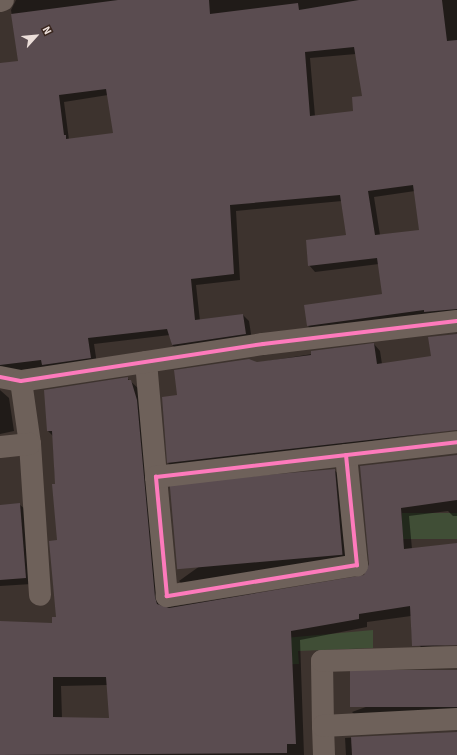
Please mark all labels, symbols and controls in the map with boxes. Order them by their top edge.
north arrow [16,16,56,56]
text: N [39,24,55,37]

